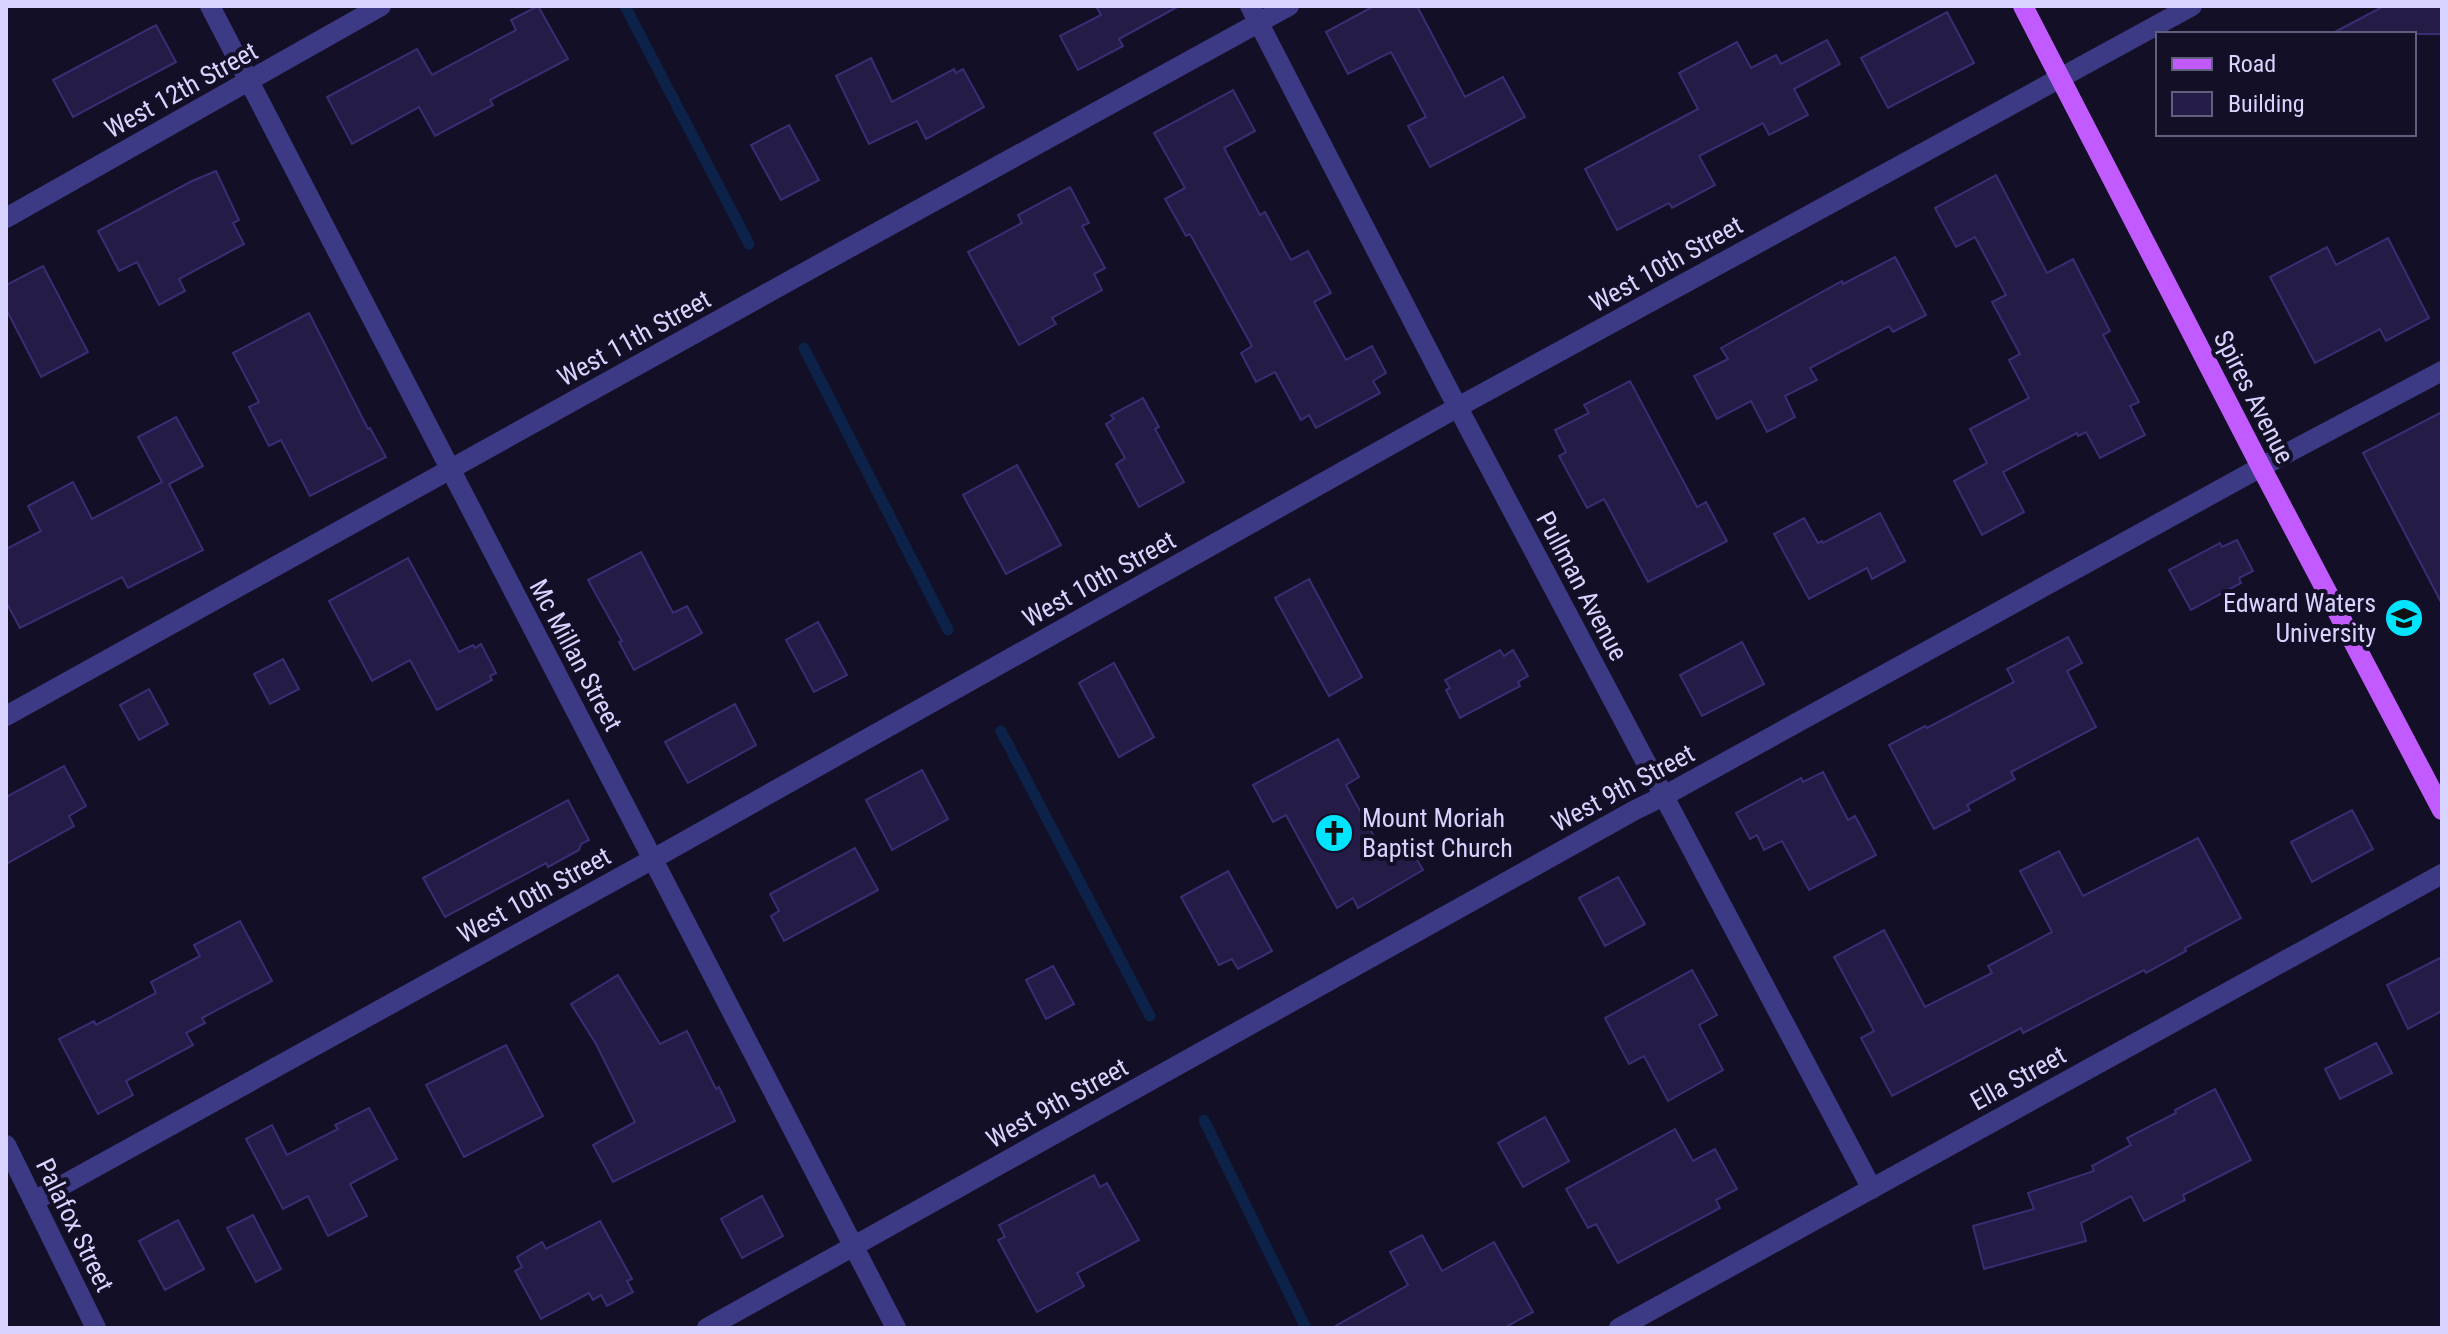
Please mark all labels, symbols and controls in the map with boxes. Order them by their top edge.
legend [2156,32,2416,136]
street label: West 12th Street [99,36,263,144]
text: Road [2228,50,2276,78]
text: Building [2228,90,2305,118]
street label: West 10th Street [1584,210,1748,318]
street label: West 11th Street [552,284,716,392]
street label: Spires Avenue [2208,326,2300,468]
street label: Pullman Avenue [1530,506,1634,666]
street label: West 10th Street [1017,525,1181,633]
street label: Mc Millan Street [524,574,628,736]
place label: Edward Waters University [2223,588,2376,648]
school or university icon: Edward Waters University [2383,597,2425,639]
street label: West 9th Street [1547,738,1699,838]
place label: Mount Moriah Baptist Church [1362,803,1513,863]
church icon: Mount Moriah Baptist Church [1313,812,1355,854]
street label: West 10th Street [452,841,616,949]
street label: Ella Street [1965,1040,2071,1116]
street label: West 9th Street [981,1052,1133,1154]
street label: Palafox Street [30,1154,120,1296]

